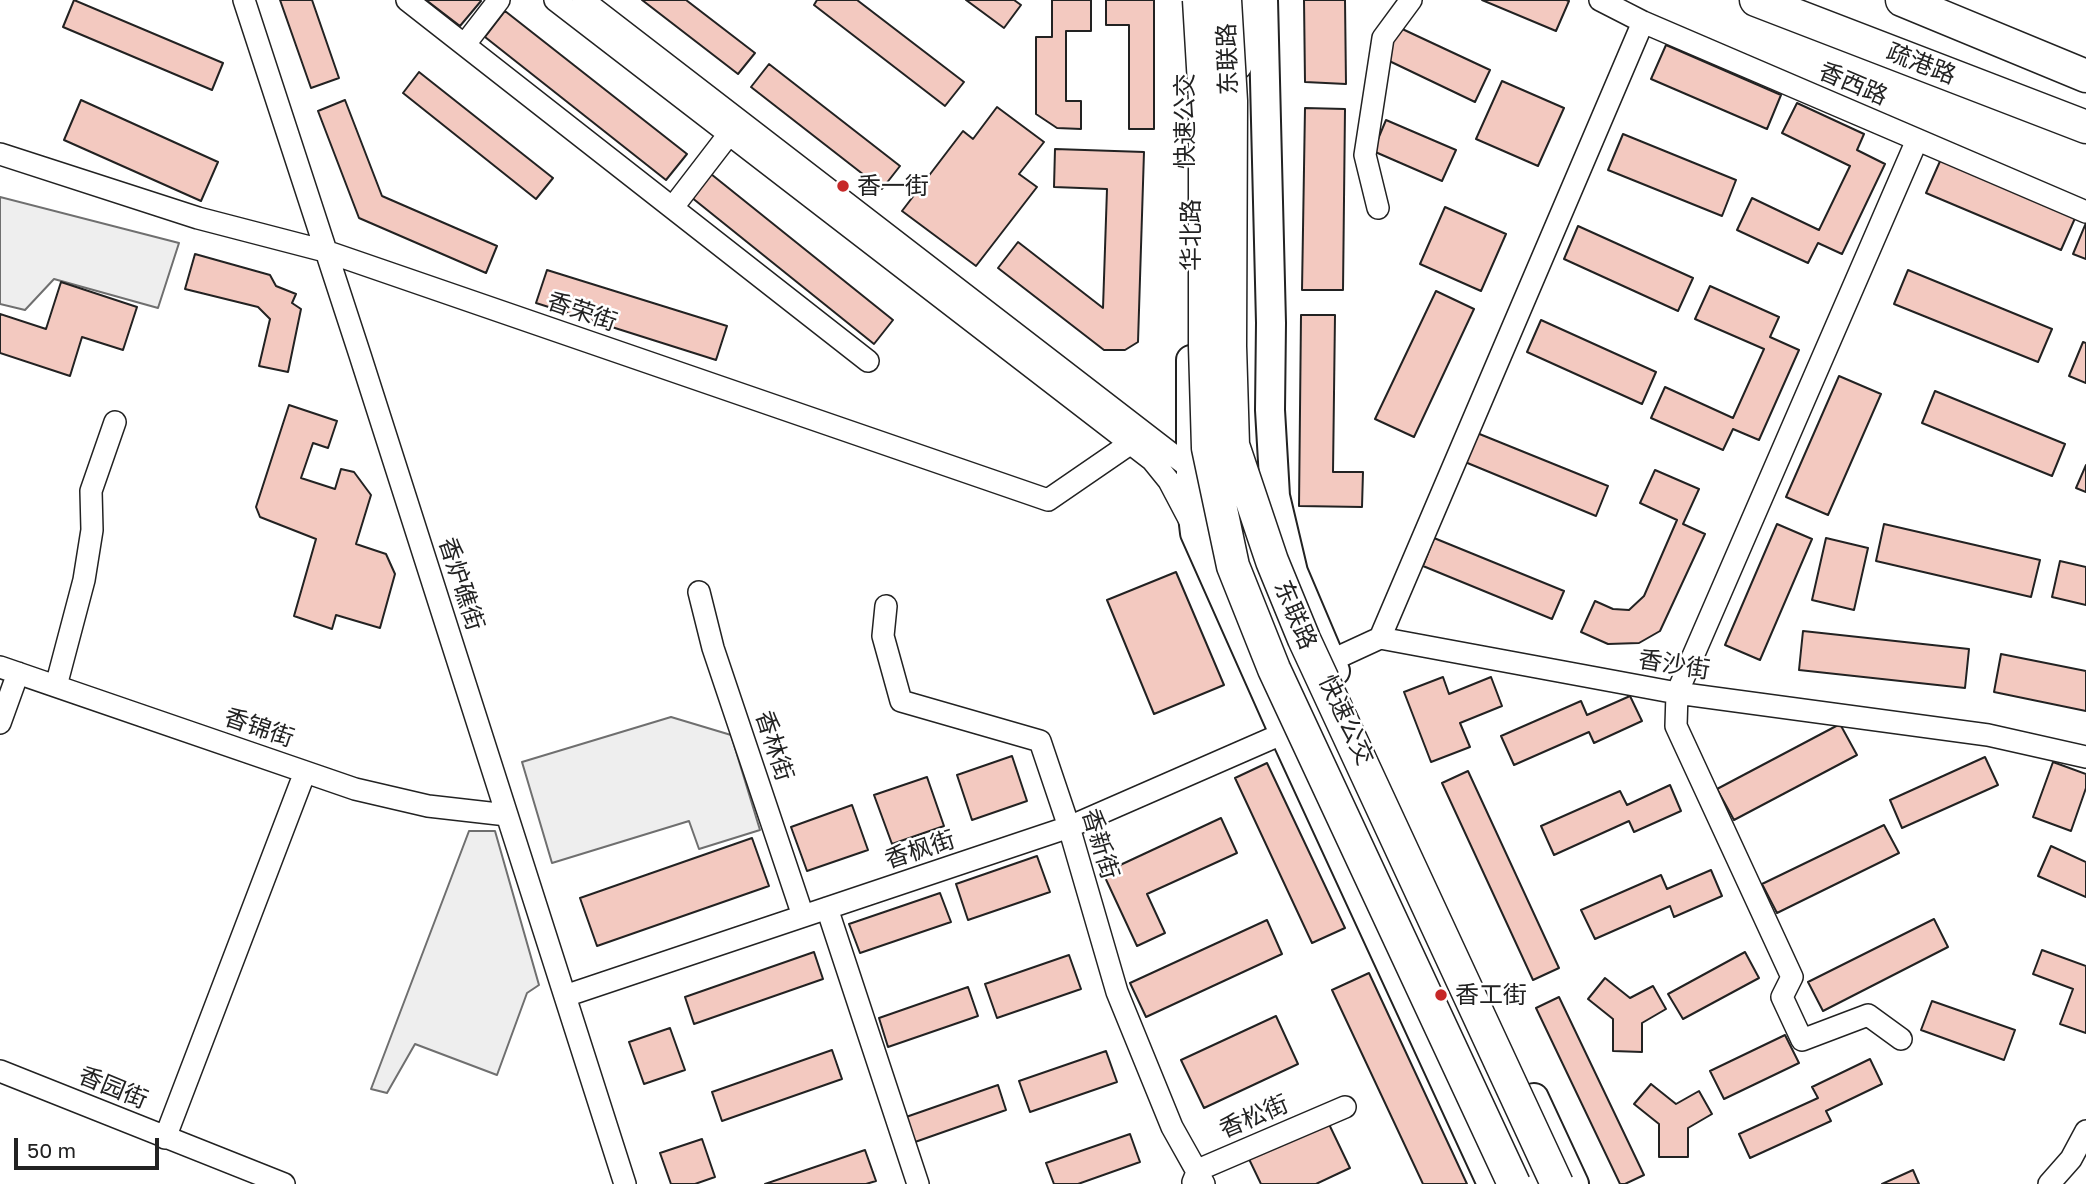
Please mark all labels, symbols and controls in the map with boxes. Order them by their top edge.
street label: 东联路 [1212,23,1244,95]
street label: 疏港路 [1882,38,1960,90]
street label: 香西路 [1814,57,1892,111]
street label: 快速公交 [1171,73,1199,169]
place label: 香一街 [857,172,929,200]
marker: 香一街 [835,178,851,194]
street label: 华北路 [1177,199,1205,271]
street label: 香荣街 [543,287,621,337]
street label: 香炉礁街 [432,534,490,634]
street label: 东联路 [1268,576,1322,654]
street label: 香沙街 [1636,645,1712,685]
street label: 快速公交 [1313,670,1379,770]
street label: 香锦街 [220,703,298,753]
street label: 香林街 [749,707,799,785]
street label: 香新街 [1076,805,1124,883]
street label: 香枫街 [881,825,959,875]
place label: 香工街 [1455,981,1527,1009]
marker: 香工街 [1433,987,1449,1003]
street label: 香园街 [74,1061,152,1115]
street label: 香松街 [1215,1090,1293,1144]
scale bar [18,1124,163,1168]
text: 50 m [27,1137,76,1163]

